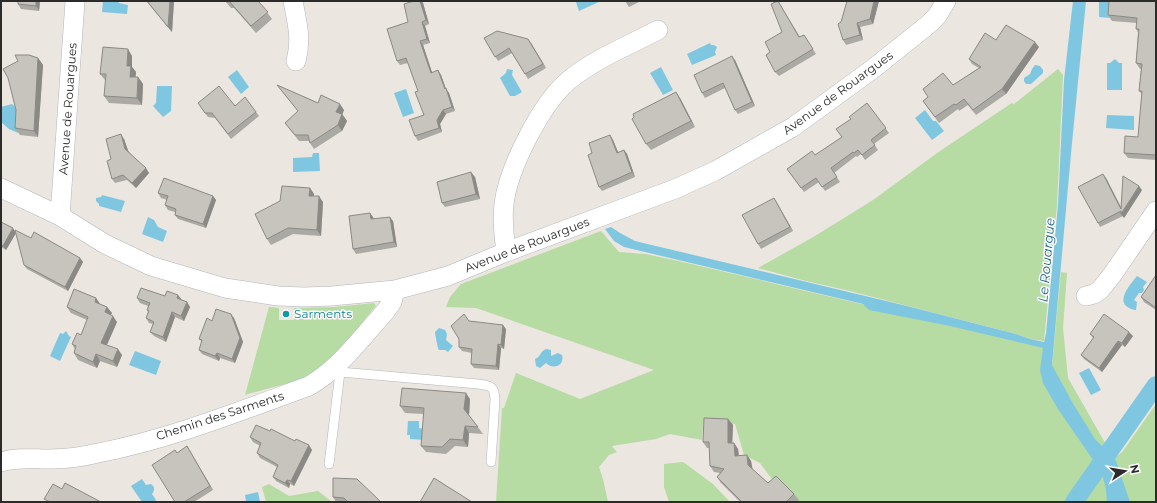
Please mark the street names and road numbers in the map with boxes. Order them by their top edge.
street label: Avenue de Rouargues [55,42,80,176]
street label: Avenue de Rouargues [780,48,896,138]
street label: Avenue de Rouargues [462,214,591,275]
street label: Chemin des Sarments [154,388,286,443]

